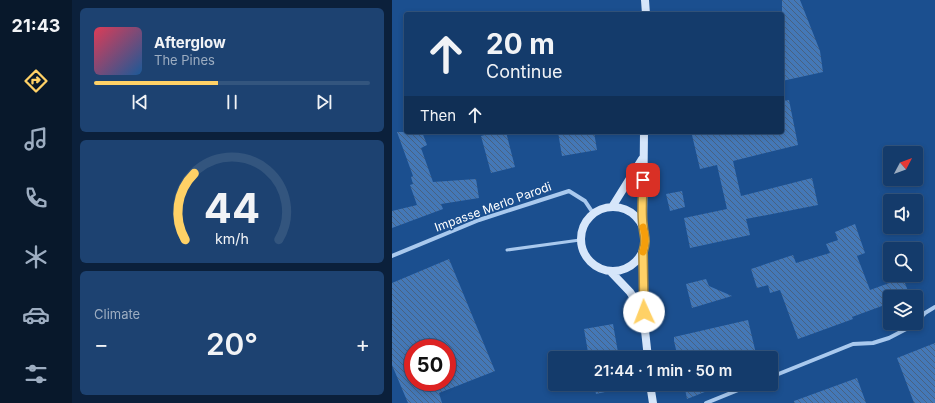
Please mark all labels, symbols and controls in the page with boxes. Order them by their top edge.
text: 21:43 [12,15,60,36]
text: 20 m [486,27,555,61]
icon: ahead [420,28,472,80]
text: Afterglow [154,33,226,52]
text: The Pines [154,52,215,68]
text: Continue [486,61,563,82]
icon: directions [22,67,50,95]
icon: previous [129,91,151,113]
icon: pause [221,91,243,113]
icon: next [313,91,335,113]
icon: ahead [464,104,486,126]
text: Then [420,106,456,125]
icon: music [22,125,50,153]
north arrow [883,146,923,186]
map controls [883,146,923,330]
pin [626,163,660,197]
icon: arrive [632,169,654,191]
street label: Impasse Merlo Parodi [432,178,553,235]
text: 44 [204,182,260,232]
icon: phone [22,184,50,212]
button: sound [883,194,923,234]
text: km/h [215,229,249,246]
button: search [883,242,923,282]
icon: climate [22,243,50,271]
button: layers [883,290,923,330]
position arrow [623,291,665,333]
icon: car [22,301,50,329]
text: Climate [94,306,140,322]
text: 20° [206,326,258,362]
text: − [94,331,109,357]
text: + [355,331,370,357]
speed limit sign: 50 [404,339,456,391]
icon: filters [22,360,50,388]
text: 21:44 · 1 min · 50 m [594,361,732,380]

